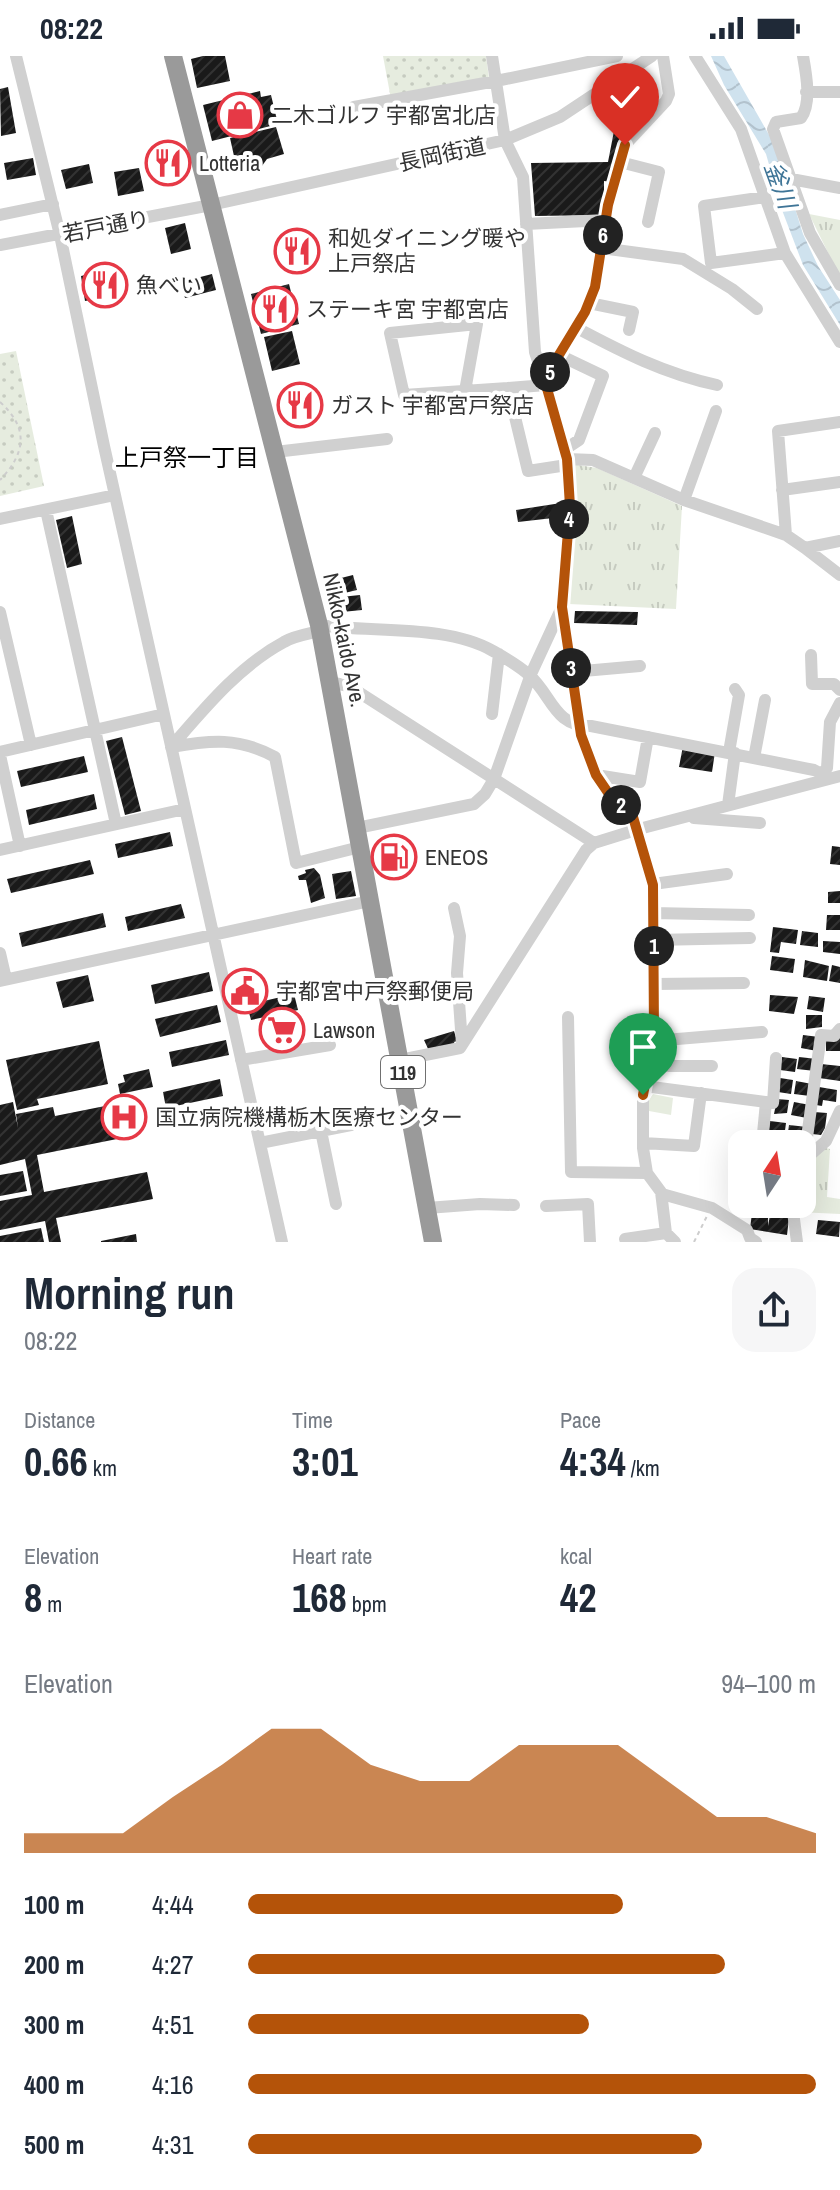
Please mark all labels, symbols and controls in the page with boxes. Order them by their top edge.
text: 08:22 [40,8,103,48]
pin [591,63,659,145]
icon: check [603,75,647,119]
shop icon: 二木ゴルフ 宇都宮北店 [216,91,264,139]
place label: 二木ゴルフ 宇都宮北店 [271,100,496,130]
street label: 長岡街道 [396,130,488,178]
restaurant icon: Lotteria [144,139,192,187]
place label: Lotteria [199,148,260,178]
water label: 釜川 [758,157,805,216]
street label: 若戸通り [60,203,152,249]
pin: 6 [583,215,623,255]
text: 6 [598,220,608,250]
place label: 和処ダイニング暖や 上戸祭店 [328,223,526,278]
restaurant icon: 和処ダイニング暖や 上戸祭店 [273,227,321,275]
restaurant icon: 魚べい [81,261,129,309]
place label: 魚べい [136,270,202,300]
restaurant icon: ステーキ宮 宇都宮店 [251,285,299,333]
place label: ステーキ宮 宇都宮店 [306,294,509,324]
pin: 5 [530,352,570,392]
text: 5 [545,357,555,387]
restaurant icon: ガスト 宇都宮戸祭店 [276,381,324,429]
place label: ガスト 宇都宮戸祭店 [331,390,534,420]
district label: 上戸祭一丁目 [115,441,259,473]
pin: 4 [549,499,589,539]
text: 4 [564,504,574,534]
street label: Nikko-kaido Ave. [316,570,374,710]
pin: 3 [551,648,591,688]
text: 3 [566,653,576,683]
pin: 2 [601,785,641,825]
text: 2 [616,790,626,820]
fuel station icon: ENEOS [370,833,418,881]
place label: ENEOS [425,842,488,872]
pin: 1 [634,926,674,966]
text: 1 [649,931,659,961]
public building icon: 宇都宮中戸祭郵便局 [221,967,269,1015]
place label: 宇都宮中戸祭郵便局 [276,976,474,1006]
supermarket icon: Lawson [258,1006,306,1054]
pin [609,1013,677,1095]
place label: Lawson [313,1015,375,1045]
icon: arrive [621,1025,665,1069]
road number: 119 [381,1056,425,1088]
hospital icon: 国立病院機構栃木医療センター [100,1093,148,1141]
place label: 国立病院機構栃木医療センター [155,1102,463,1132]
north arrow [728,1130,816,1218]
map controls [728,1130,816,1218]
text: Morning run [24,1263,234,1323]
button: share [732,1268,816,1352]
text: 08:22 [24,1323,77,1358]
text: Distance [24,1405,95,1435]
text: Time [292,1405,333,1435]
text: Pace [560,1405,601,1435]
text: 0.66 [24,1435,88,1488]
text: 3:01 [292,1435,358,1488]
text: 4:34 [560,1435,626,1488]
text: km [88,1453,117,1483]
text: /km [626,1453,660,1483]
text: Elevation [24,1541,99,1571]
text: Heart rate [292,1541,372,1571]
text: kcal [560,1541,592,1571]
text: 8 [24,1571,42,1624]
text: 168 [292,1571,347,1624]
text: 42 [560,1571,596,1624]
text: m [42,1589,62,1619]
text: bpm [347,1589,387,1619]
text: Elevation [24,1666,113,1701]
text: 94–100 m [721,1666,816,1701]
text: 100 m [24,1887,84,1922]
text: 4:44 [152,1887,194,1922]
text: 200 m [24,1947,84,1982]
text: 4:27 [152,1947,194,1982]
text: 300 m [24,2007,84,2042]
text: 4:51 [152,2007,194,2042]
text: 400 m [24,2067,84,2102]
text: 4:16 [152,2067,194,2102]
text: 500 m [24,2127,84,2162]
text: 4:31 [152,2127,194,2162]

